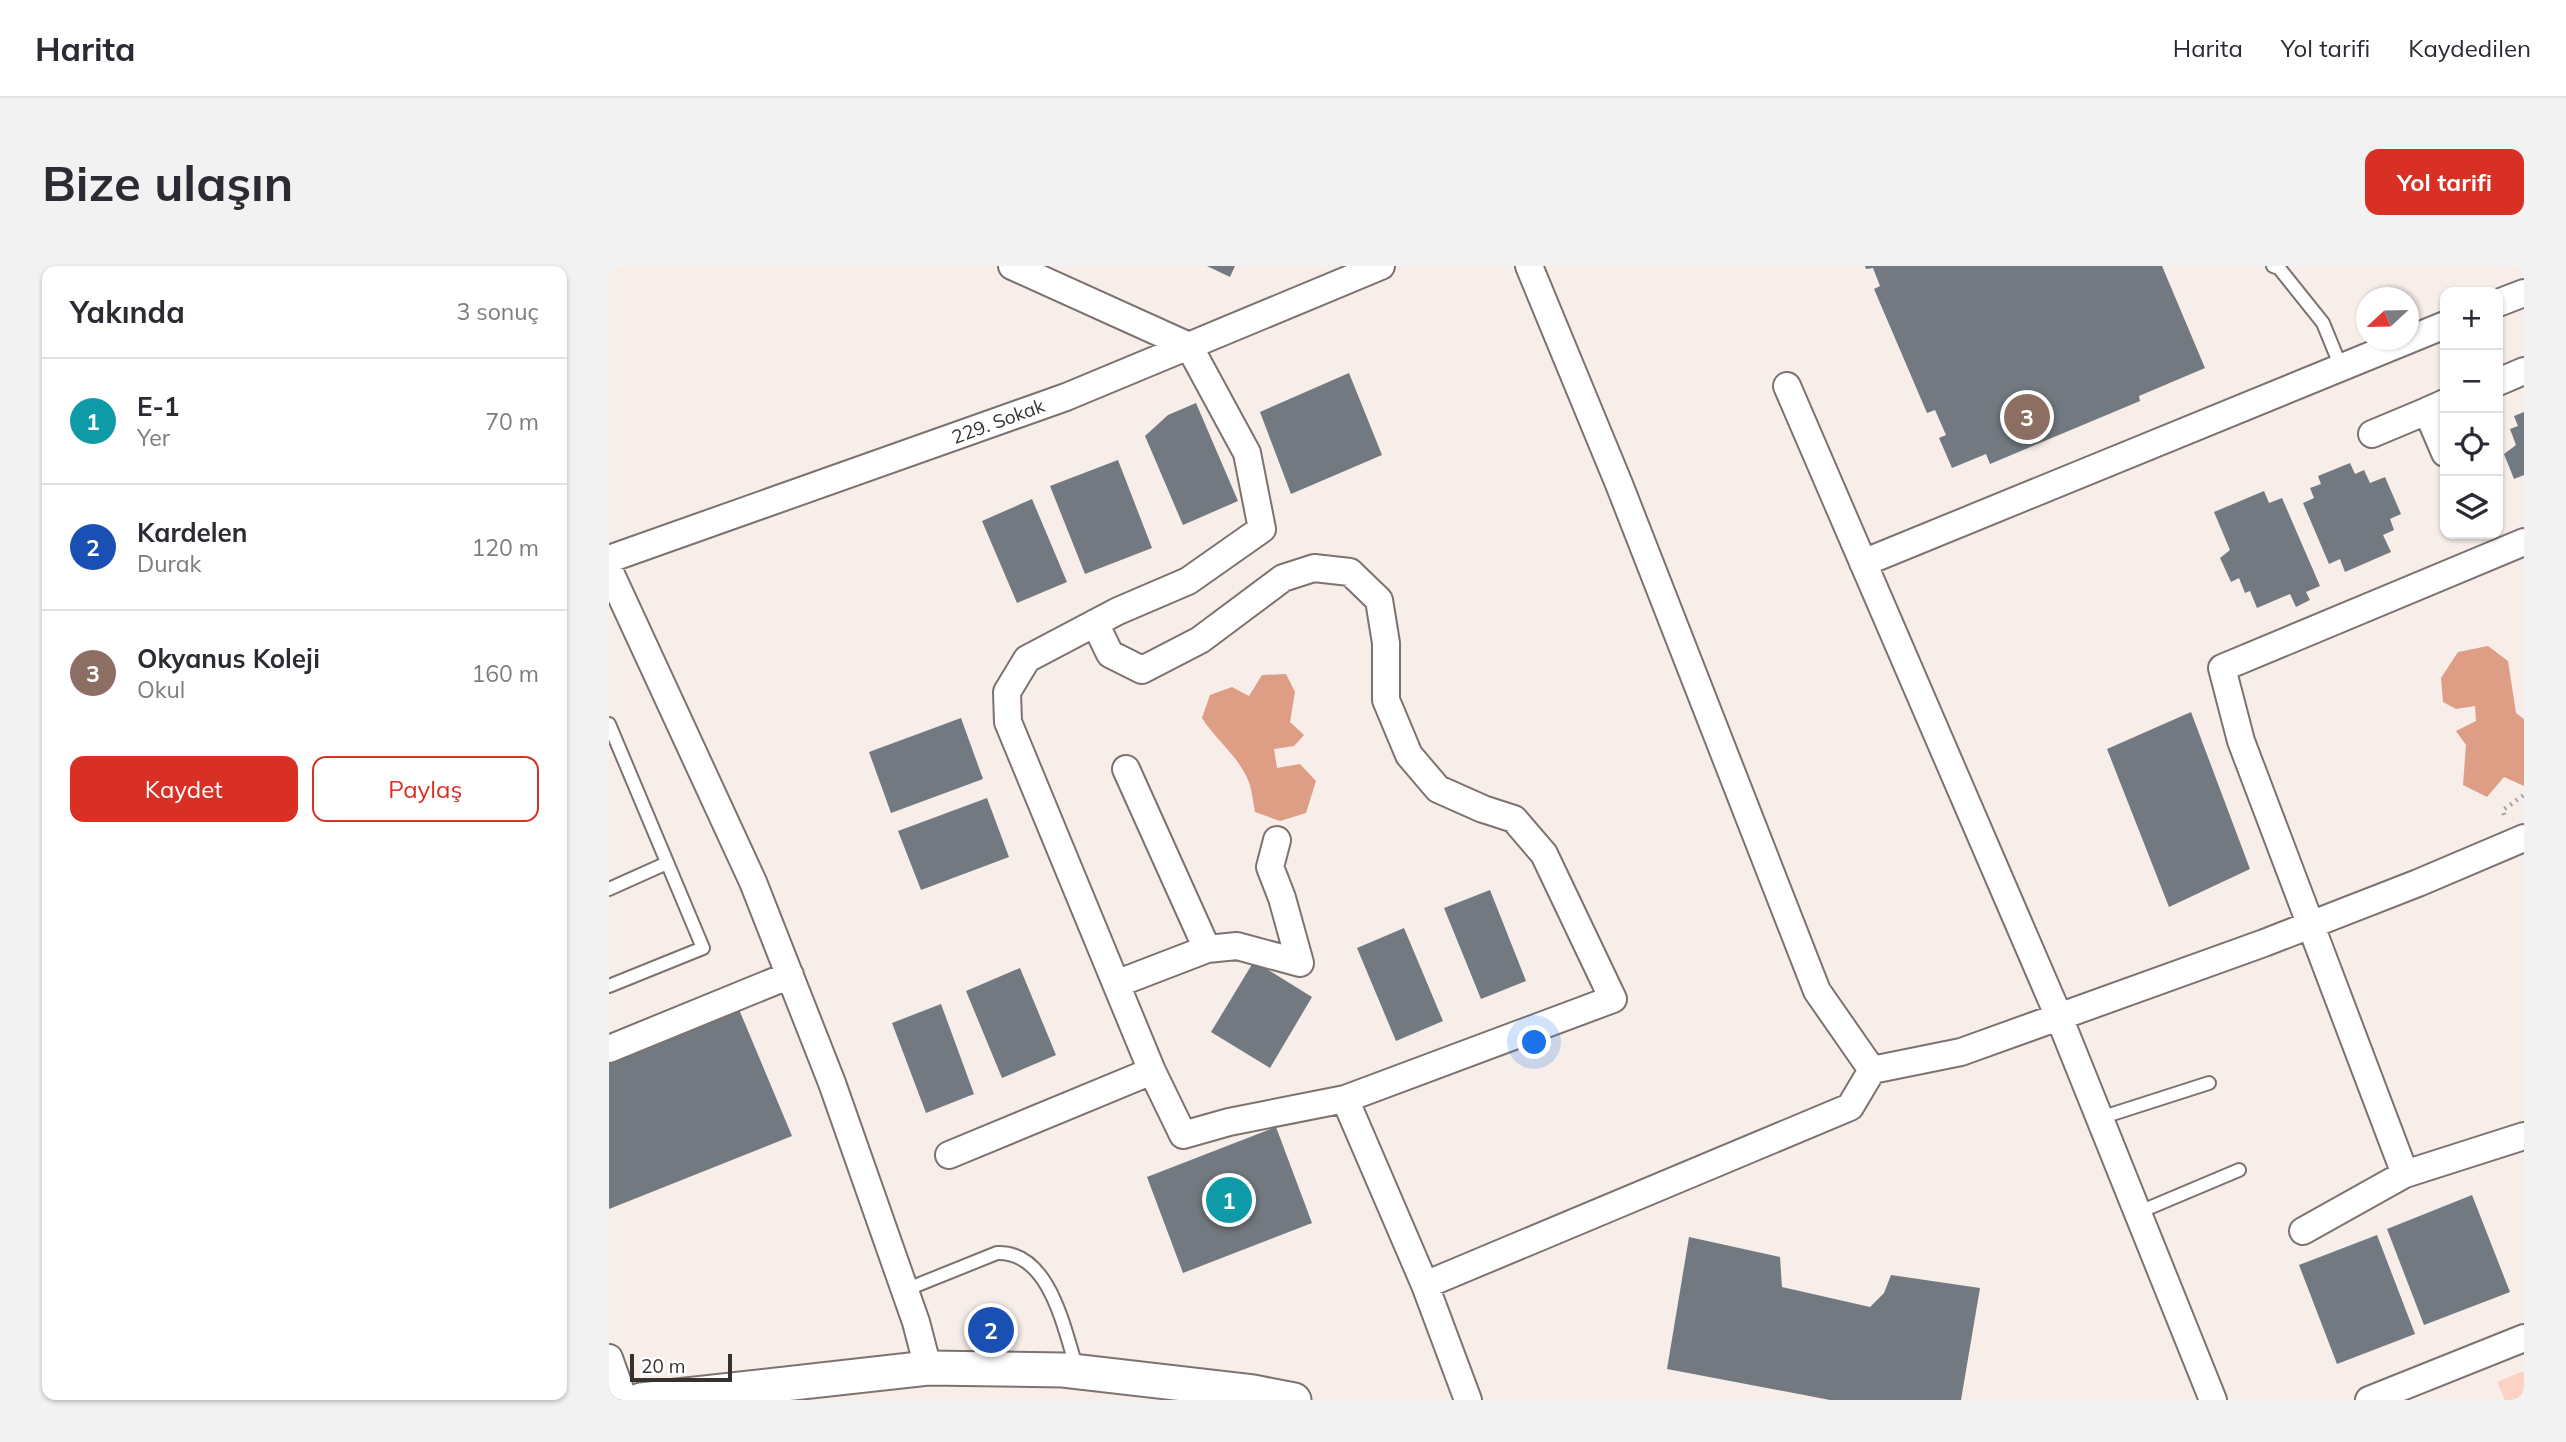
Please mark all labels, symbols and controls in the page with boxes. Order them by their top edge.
text: Harita [35,28,136,69]
text: Harita [2173,33,2243,63]
text: Yol tarifi [2281,33,2370,63]
text: Kaydedilen [2408,33,2531,63]
button: Yol tarifi [2365,149,2524,215]
text: Bize ulaşın [42,152,293,213]
north arrow [2356,287,2419,350]
map controls [2440,287,2503,539]
button: + [2440,287,2503,350]
text: Yakında [70,293,185,331]
text: 3 sonuç [457,297,539,326]
button: − [2440,350,2503,413]
text: E-1 [137,390,179,423]
pin: 3 [2004,391,2050,443]
street label: 229. Sokak [948,393,1048,449]
text: 1 [86,407,100,436]
text: 70 m [485,407,539,436]
button: locate [2440,413,2503,476]
text: Yer [137,423,170,452]
button: layers [2440,476,2503,539]
text: Kardelen [137,516,248,549]
text: 2 [86,533,100,562]
text: 120 m [471,533,539,562]
text: Durak [137,549,201,578]
text: Okyanus Koleji [137,642,320,675]
text: 3 [86,659,100,688]
text: 160 m [471,659,539,688]
text: Okul [137,675,185,704]
button: Kaydet [70,756,298,822]
button: Paylaş [312,756,539,822]
your location [1517,1025,1551,1059]
pin: 1 [1206,1174,1252,1226]
pin: 2 [968,1304,1014,1356]
scale bar [630,1351,731,1383]
text: 20 m [641,1354,685,1378]

